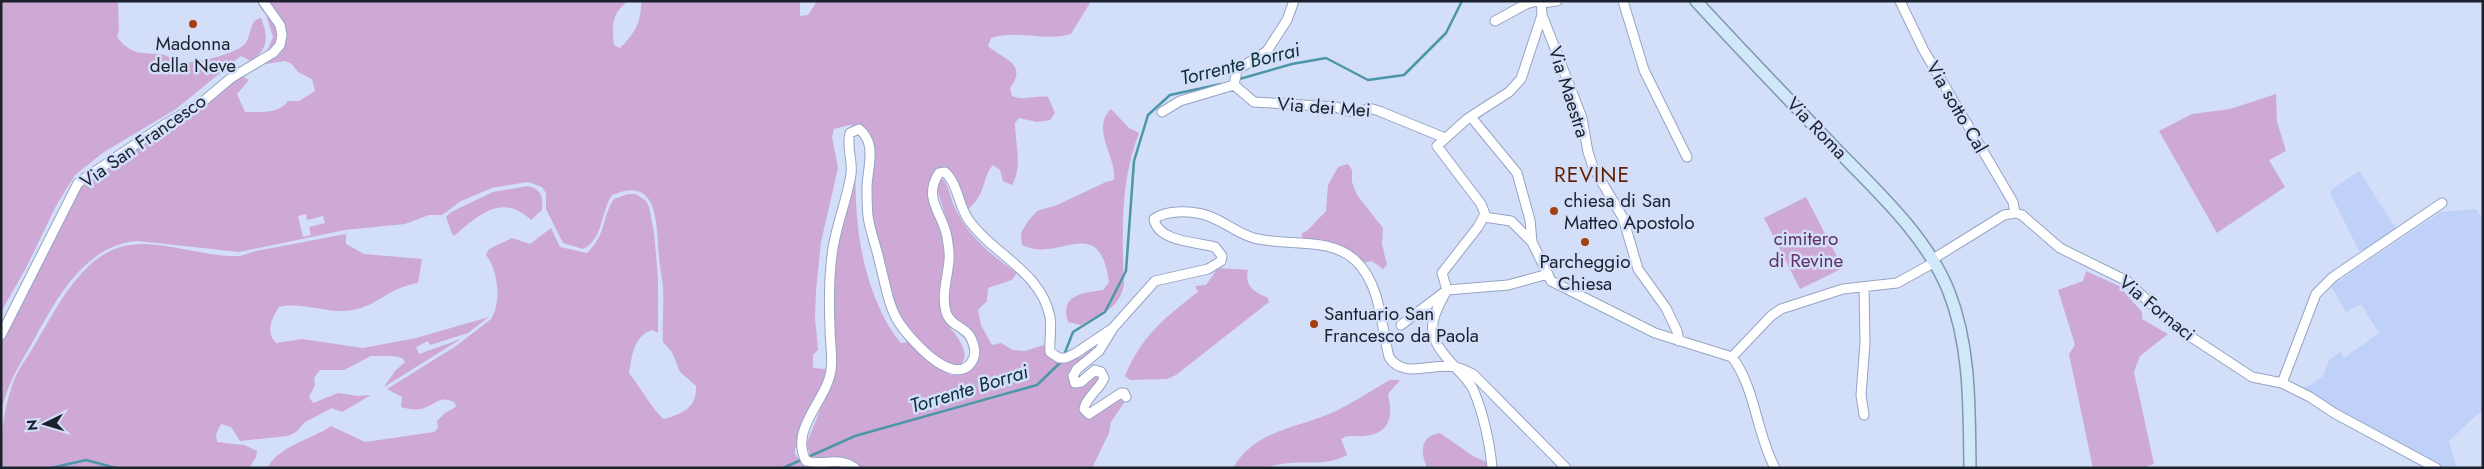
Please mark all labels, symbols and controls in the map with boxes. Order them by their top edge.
marker: Madonna della Neve [187,18,199,30]
place label: Madonna della Neve [150,30,236,79]
water label: Torrente Borrai [1177,35,1304,93]
street label: Via Maestra [1542,43,1596,141]
street label: Via sotto Cal [1920,56,1994,158]
street label: Via San Francesco [75,87,211,195]
street label: Via dei Mei [1276,90,1372,124]
street label: Via Roma [1780,91,1854,165]
district label: REVINE [1554,160,1630,190]
place label: chiesa di San Matteo Apostolo [1564,187,1695,236]
marker: chiesa di San Matteo Apostolo [1548,205,1560,217]
park label: cimitero di Revine [1769,225,1844,274]
marker: Parcheggio Chiesa [1579,236,1591,248]
place label: Parcheggio Chiesa [1539,248,1631,297]
street label: Via Fornaci [2113,269,2201,347]
place label: Santuario San Francesco da Paola [1324,300,1479,349]
marker: Santuario San Francesco da Paola [1308,318,1320,330]
water label: Torrente Borrai [906,357,1033,421]
north arrow [20,399,70,449]
text: N [22,419,42,432]

